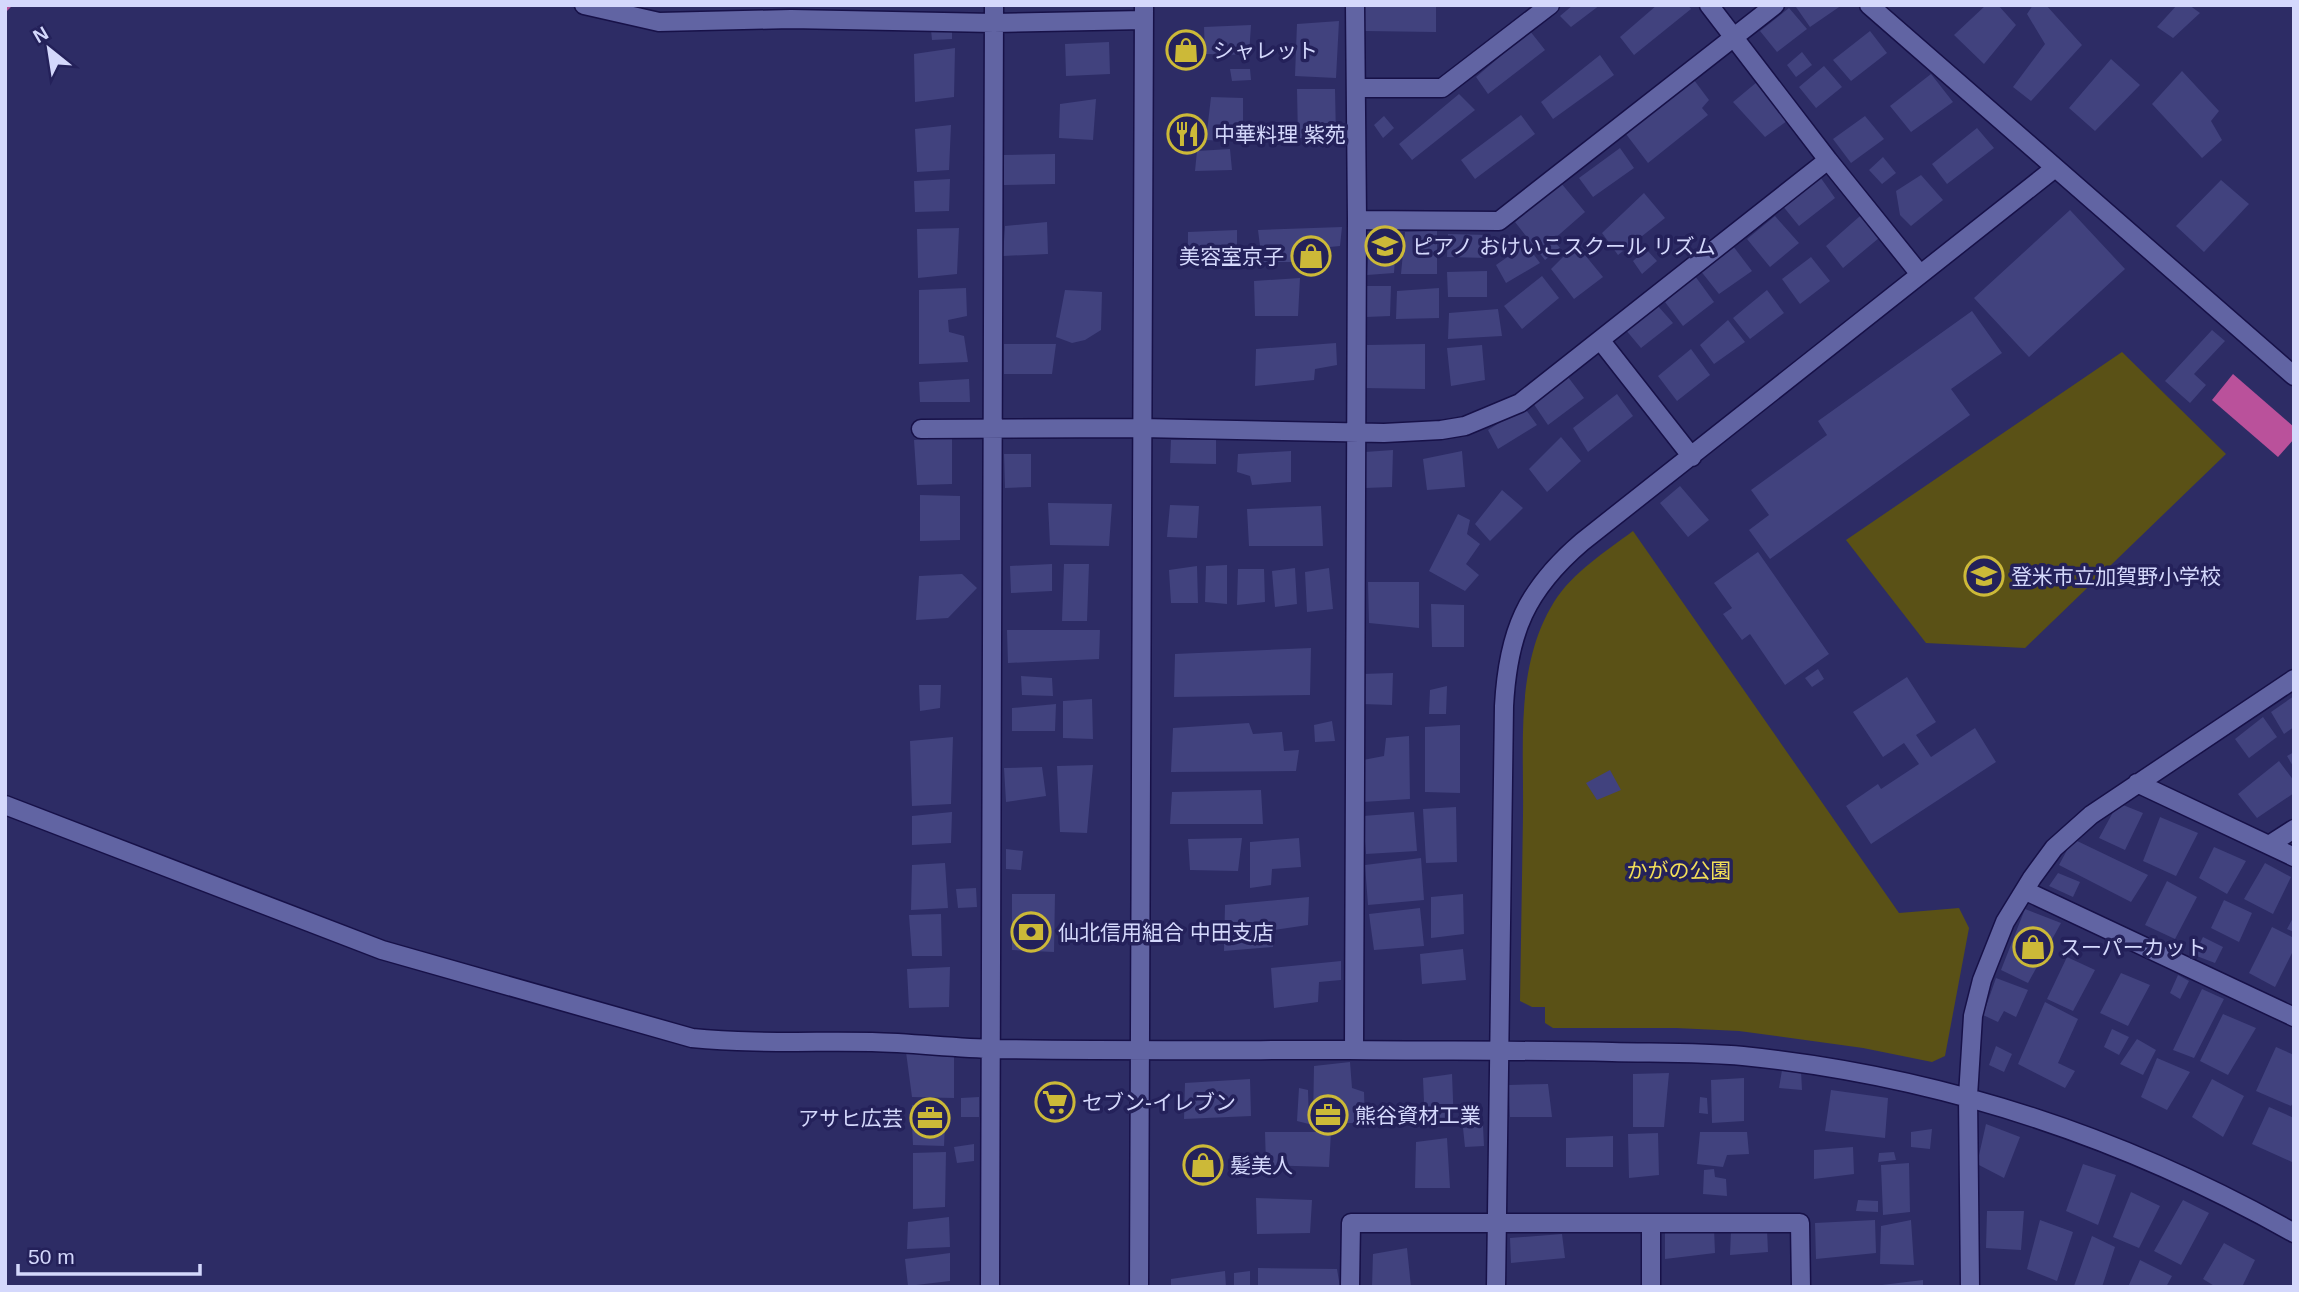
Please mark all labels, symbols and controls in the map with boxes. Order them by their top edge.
north arrow [14,14,84,84]
text: N [30,22,52,47]
shop icon: シャレット [1165,29,1207,71]
place label: シャレット [1213,39,1318,62]
restaurant icon: 中華料理 紫苑 [1166,113,1208,155]
place label: 中華料理 紫苑 [1214,123,1346,146]
school or university icon: ピアノ おけいこスクール リズム [1364,225,1406,267]
shop icon: 美容室京子 [1290,235,1332,277]
place label: ピアノ おけいこスクール リズム [1412,235,1716,258]
place label: 美容室京子 [1179,245,1284,268]
school or university icon: 登米市立加賀野小学校 [1963,555,2005,597]
place label: 登米市立加賀野小学校 [2011,565,2221,588]
park label: かがの公園 [1627,859,1732,882]
bank icon: 仙北信用組合 中田支店 [1010,911,1052,953]
place label: 仙北信用組合 中田支店 [1058,921,1274,944]
shop icon: スーパーカット [2012,926,2054,968]
place label: スーパーカット [2060,936,2207,959]
supermarket icon: セブン-イレブン [1034,1081,1076,1123]
place label: セブン-イレブン [1082,1091,1236,1114]
office icon: 熊谷資材工業 [1307,1094,1349,1136]
office icon: アサヒ広芸 [909,1097,951,1139]
place label: 熊谷資材工業 [1355,1104,1481,1127]
place label: アサヒ広芸 [798,1107,903,1130]
shop icon: 髪美人 [1182,1144,1224,1186]
place label: 髪美人 [1230,1154,1293,1177]
scale bar [18,1232,200,1276]
text: 50 m [28,1245,75,1268]

